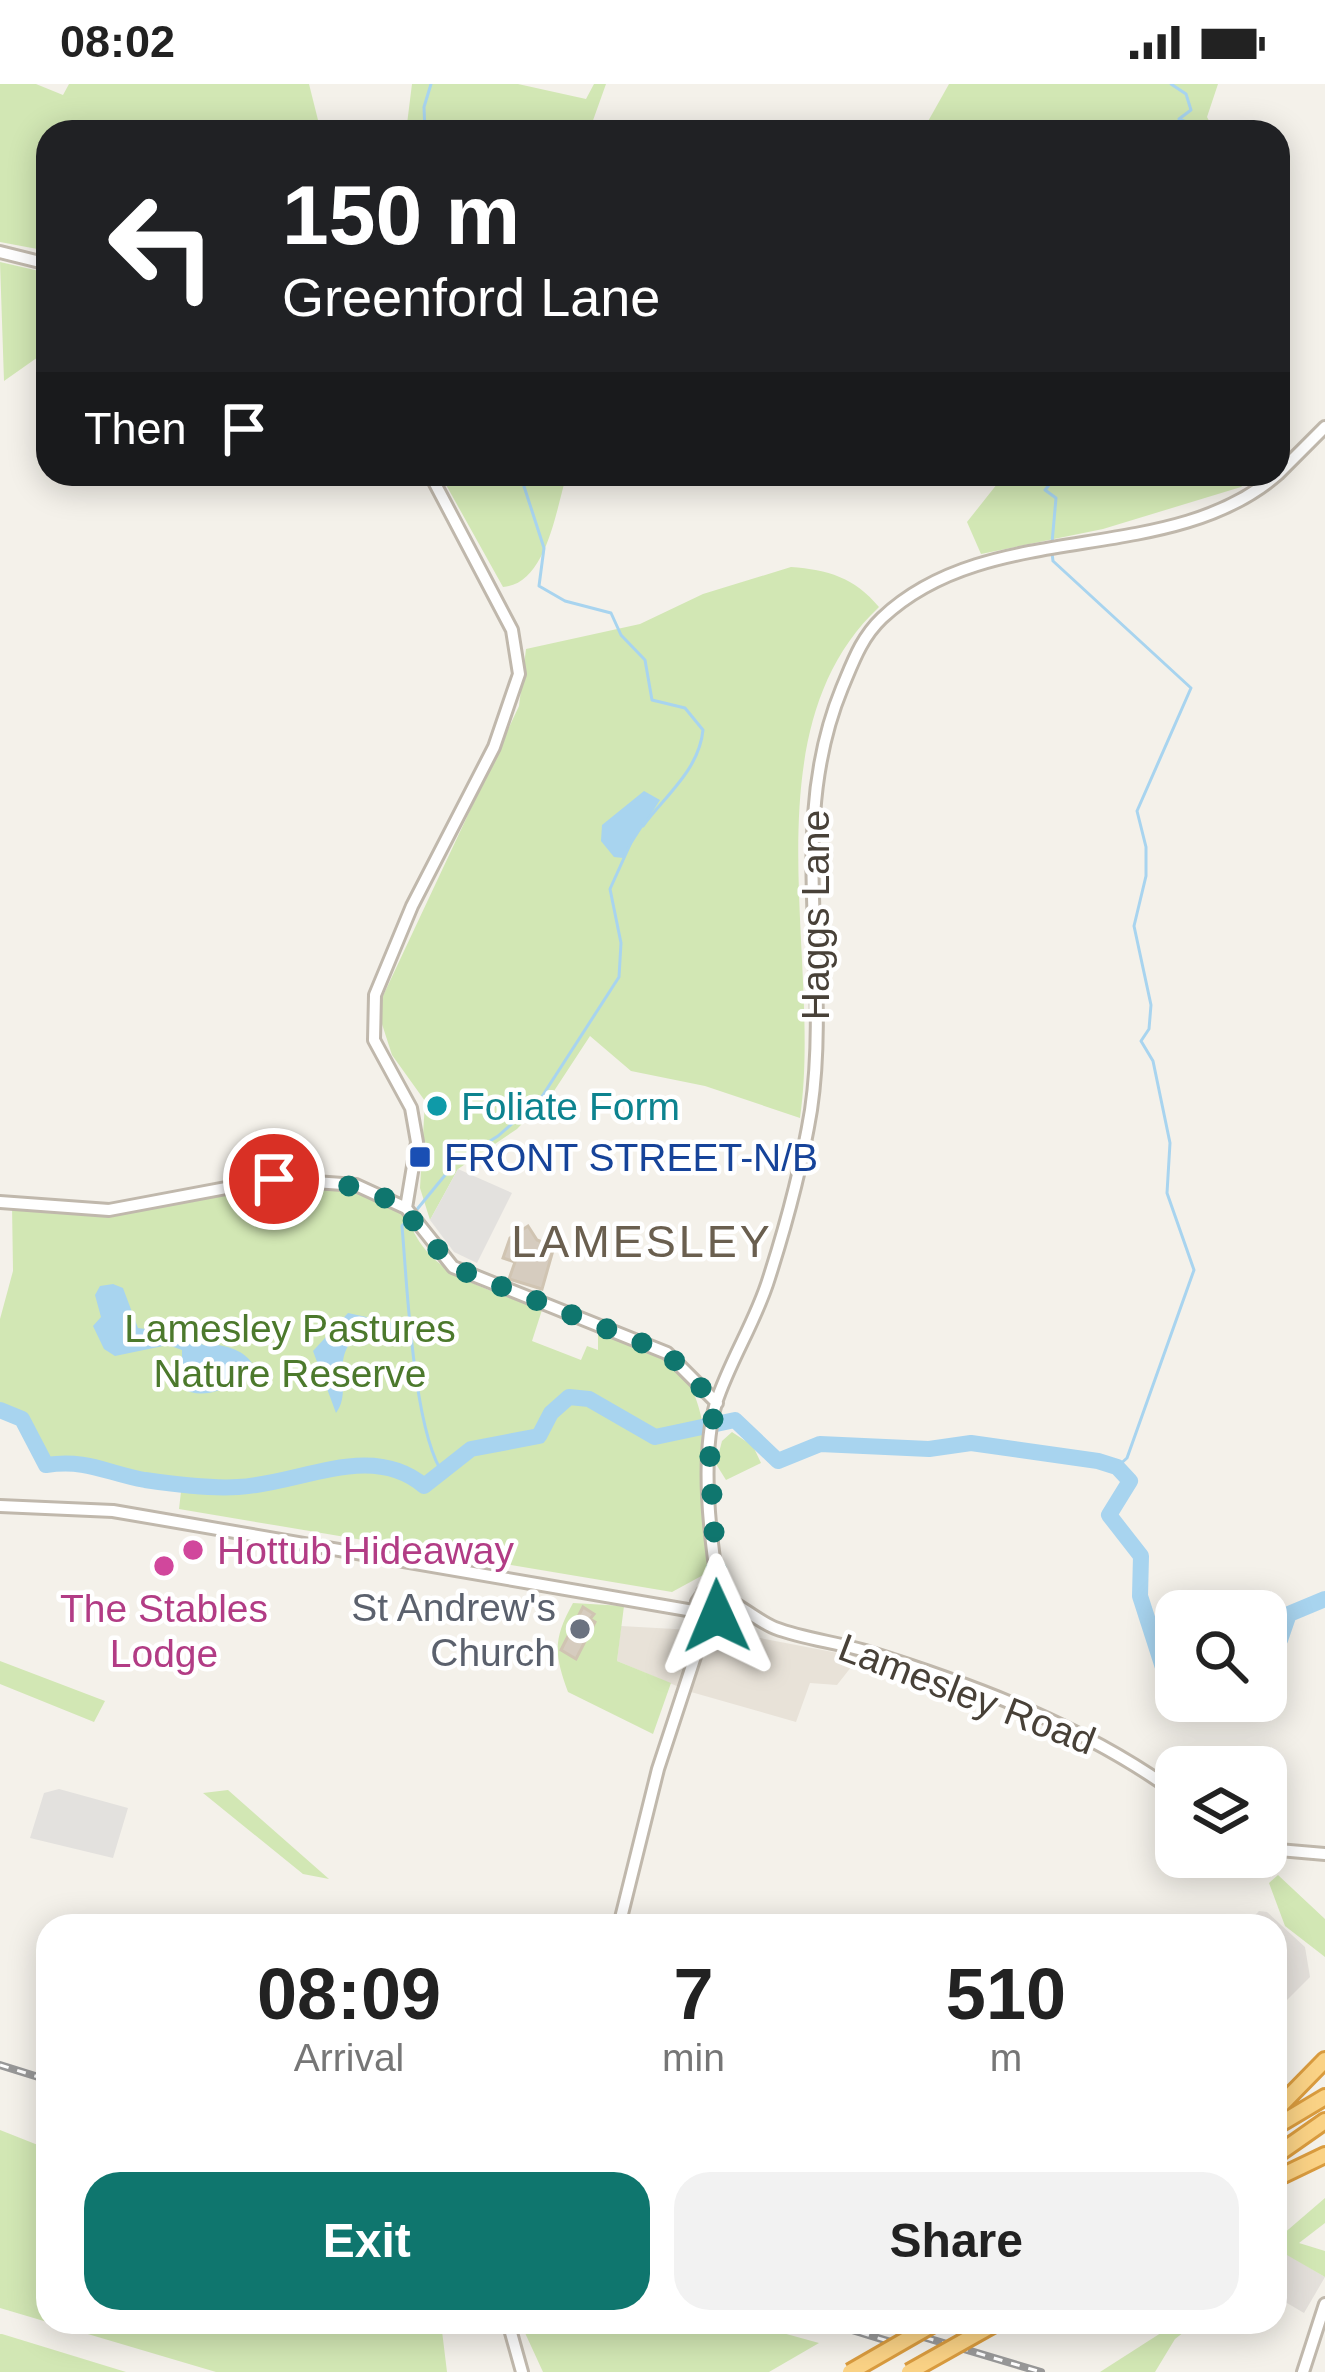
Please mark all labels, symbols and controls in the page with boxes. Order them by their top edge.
text: 08:02 [60,16,175,67]
icon: left [84,168,240,324]
text: 150 m [282,168,520,262]
text: Greenford Lane [282,267,660,327]
icon: arrive [211,396,277,462]
text: Then [84,403,187,454]
street label: Haggs Lane [794,810,837,1020]
place label: Foliate Form [461,1085,680,1128]
marker: Foliate Form [424,1093,450,1119]
pin [223,1128,325,1230]
place label: FRONT STREET-N/B [444,1136,818,1179]
marker: FRONT STREET-N/B [407,1144,433,1170]
icon: arrive [241,1146,307,1212]
district label: LAMESLEY [511,1216,773,1267]
park label: Lamesley Pastures Nature Reserve [124,1307,456,1395]
place label: Hottub Hideaway [217,1529,514,1572]
marker: Hottub Hideaway [180,1537,206,1563]
marker: The Stables Lodge [151,1553,177,1579]
position arrow [654,1553,780,1679]
place label: St Andrew's Church [351,1586,556,1674]
place label: The Stables Lodge [60,1587,268,1675]
map controls [1155,1590,1287,1878]
button: search [1155,1590,1287,1722]
marker: St Andrew's Church [567,1616,593,1642]
street label: Lamesley Road [833,1625,1101,1763]
button: layers [1155,1746,1287,1878]
text: 08:09 [257,1954,441,2034]
text: 7 [673,1954,714,2034]
text: 510 [946,1954,1066,2034]
text: Arrival [294,2036,404,2079]
text: min [662,2036,725,2079]
text: m [990,2036,1022,2079]
button: Exit [84,2172,650,2310]
button: Share [674,2172,1239,2310]

